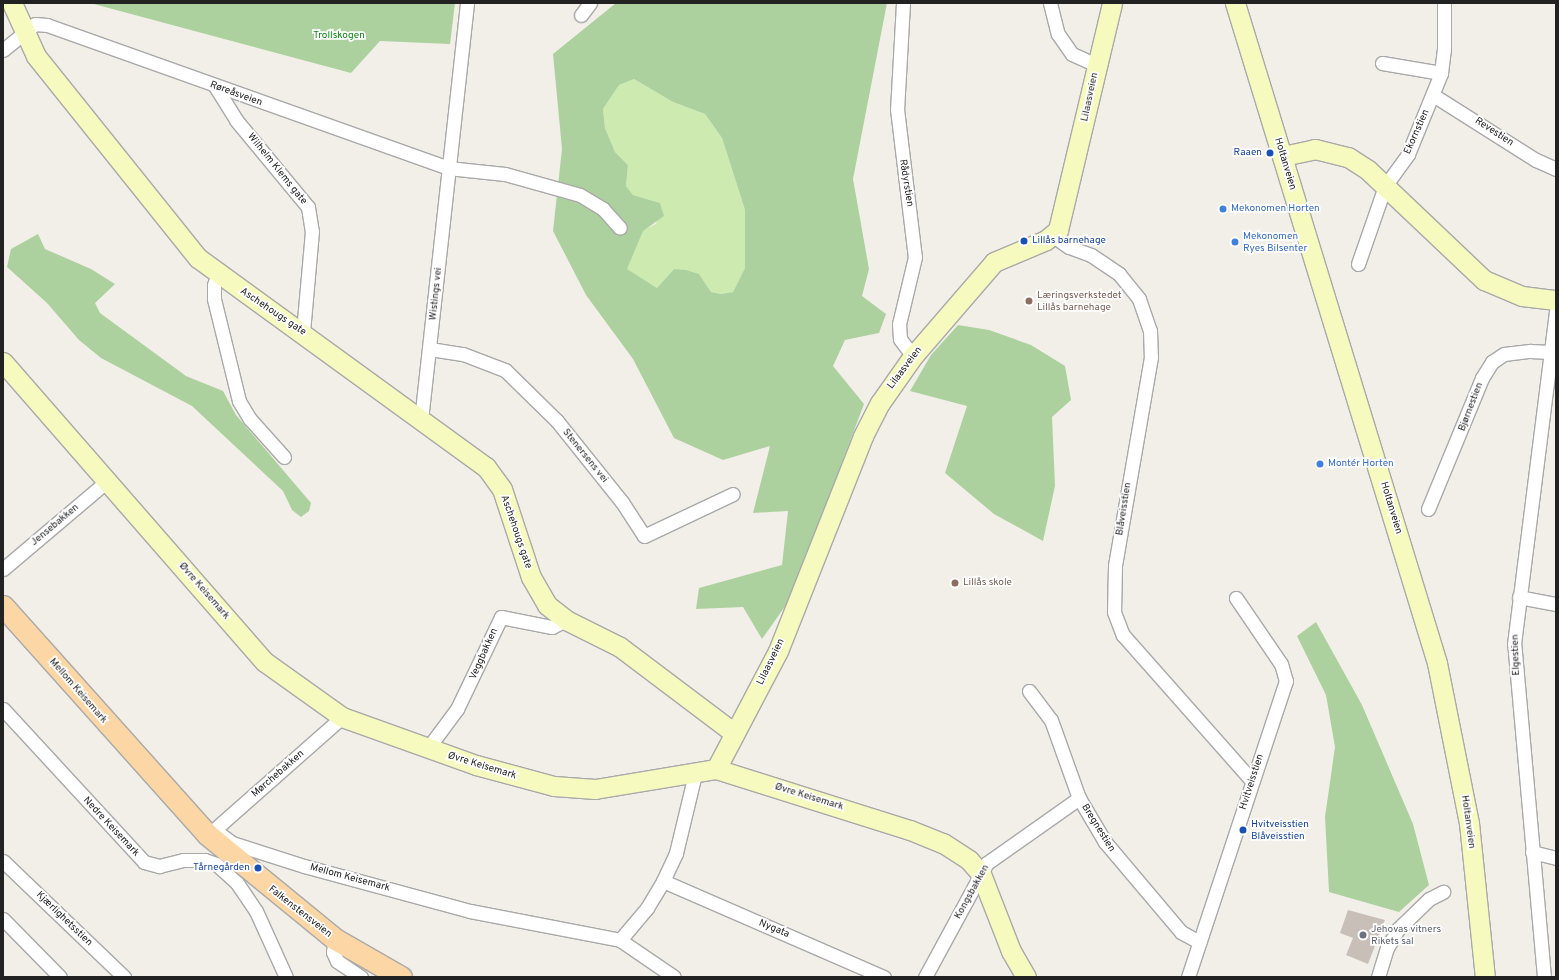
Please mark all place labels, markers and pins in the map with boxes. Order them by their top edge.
place label: Raaen [1234,147,1262,159]
marker: Raaen [1265,148,1275,158]
place label: Mekonomen Horten [1231,203,1320,215]
marker: Mekonomen Horten [1218,204,1228,214]
place label: Mekonomen Ryes Bilsenter [1243,230,1307,254]
place label: Lillås barnehage [1032,235,1106,247]
marker: Lillås barnehage [1019,236,1029,246]
marker: Mekonomen Ryes Bilsenter [1230,237,1240,247]
place label: Læringsverkstedet Lillås barnehage [1037,289,1122,312]
marker: Læringsverkstedet Lillås barnehage [1024,296,1034,306]
place label: Montér Horten [1328,458,1394,470]
marker: Montér Horten [1315,459,1325,469]
place label: Lillås skole [963,577,1012,589]
marker: Lillås skole [950,578,960,588]
place label: Hvitveisstien Blåveisstien [1251,818,1309,842]
marker: Hvitveisstien Blåveisstien [1238,825,1248,835]
place label: Tårnegården [193,862,250,874]
marker: Tårnegården [253,863,263,873]
place label: Jehovas vitners Rikets sal [1371,923,1441,946]
marker: Jehovas vitners Rikets sal [1358,930,1368,940]

